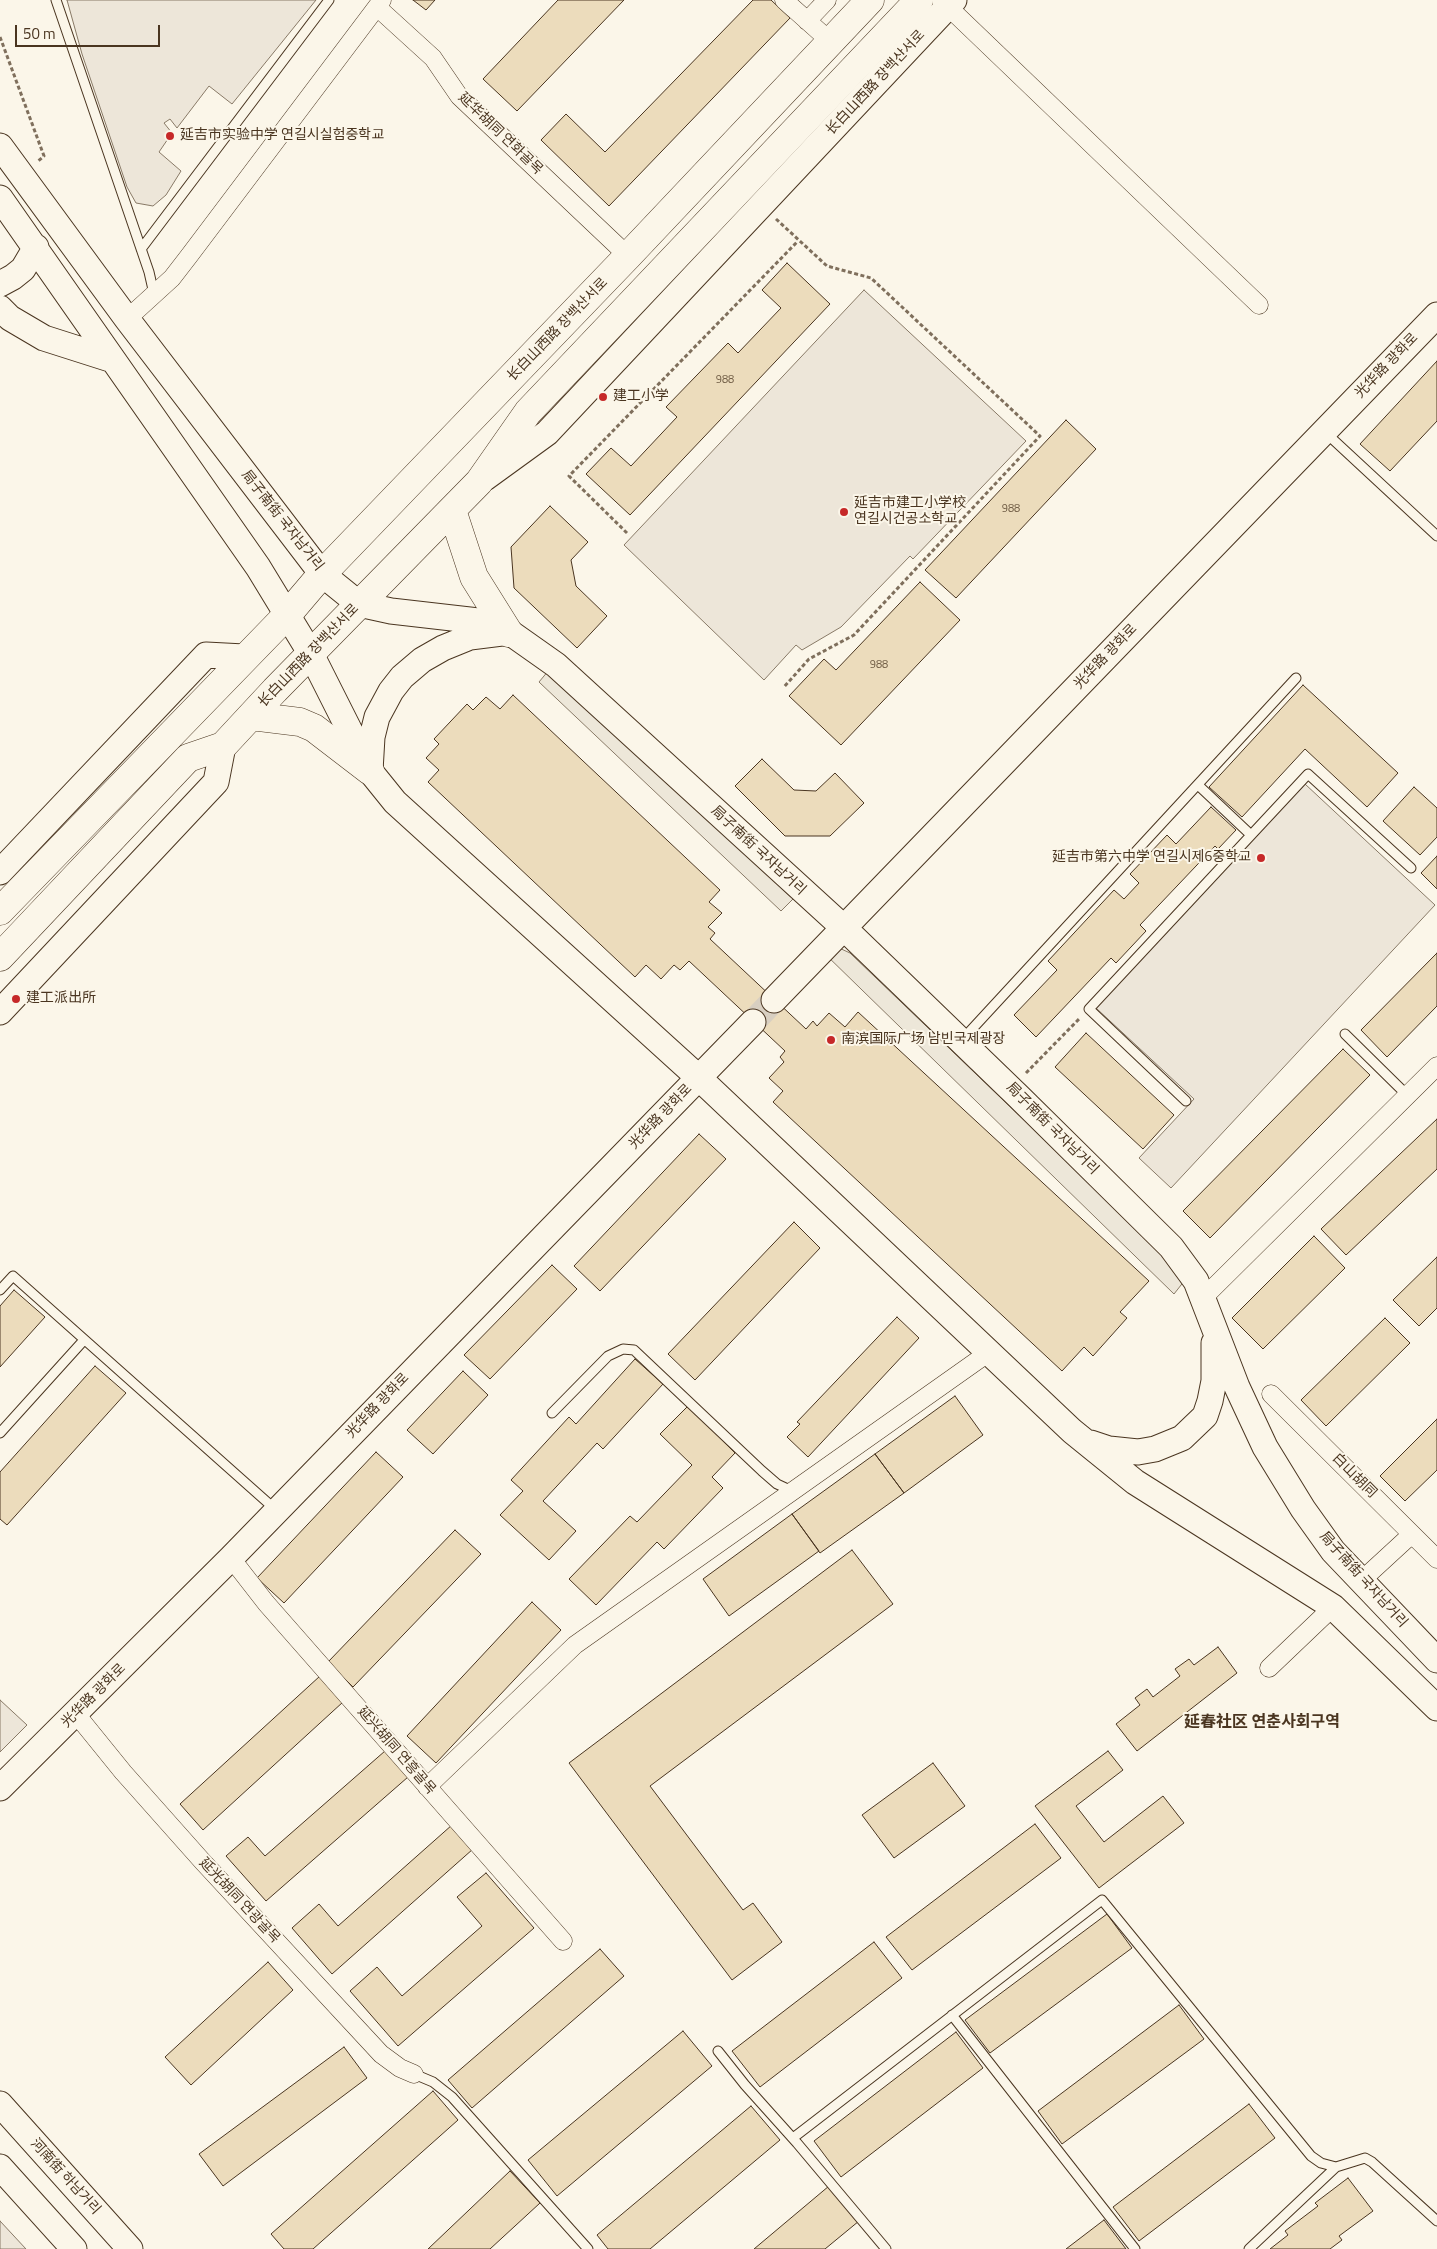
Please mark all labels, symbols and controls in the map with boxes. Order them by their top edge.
scale bar [18,15,162,47]
text: 50 m [23,22,56,45]
street label: 长白山西路 장백산서로 [823,27,929,139]
street label: 延华胡同 연화골목 [454,90,546,178]
place label: 延吉市实验中学 연길시실험중학교 [180,128,384,144]
marker: 延吉市实验中学 연길시실험중학교 [164,130,176,142]
street label: 长白山西路 장백산서로 [504,275,612,385]
street label: 光华路 광화로 [1352,330,1422,402]
house number: 988 [716,373,734,387]
place label: 建工小学 [613,389,669,405]
marker: 建工小学 [597,391,609,403]
street label: 局子南街 국자남거리 [237,467,327,575]
place label: 延吉市建工小学校 연길시건공소학교 [854,496,966,528]
house number: 988 [1002,502,1020,516]
marker: 延吉市建工小学校 연길시건공소학교 [838,506,850,518]
street label: 长白山西路 장백산서로 [255,601,363,711]
street label: 光华路 광화로 [1071,621,1141,693]
house number: 988 [870,658,888,672]
street label: 局子南街 국자남거리 [707,803,809,899]
place label: 延吉市第六中学 연길시제6중학교 [1052,850,1251,866]
marker: 延吉市第六中学 연길시제6중학교 [1255,852,1267,864]
place label: 建工派出所 [26,991,96,1007]
marker: 建工派出所 [10,993,22,1005]
place label: 南滨国际广场 남빈국제광장 [841,1032,1005,1048]
marker: 南滨国际广场 남빈국제광장 [825,1034,837,1046]
street label: 局子南街 국자남거리 [1002,1079,1102,1179]
street label: 光华路 광화로 [626,1081,696,1153]
street label: 光华路 광화로 [343,1370,413,1442]
street label: 白山胡同 [1328,1450,1380,1502]
street label: 局子南街 국자남거리 [1315,1528,1411,1632]
street label: 光华路 광화로 [58,1660,130,1732]
street label: 延兴胡同 연흥골목 [353,1704,439,1798]
district label: 延春社区 연춘사회구역 [1184,1713,1340,1733]
street label: 延光胡同 연광골목 [195,1855,283,1947]
street label: 河南街 하남거리 [26,2135,104,2219]

